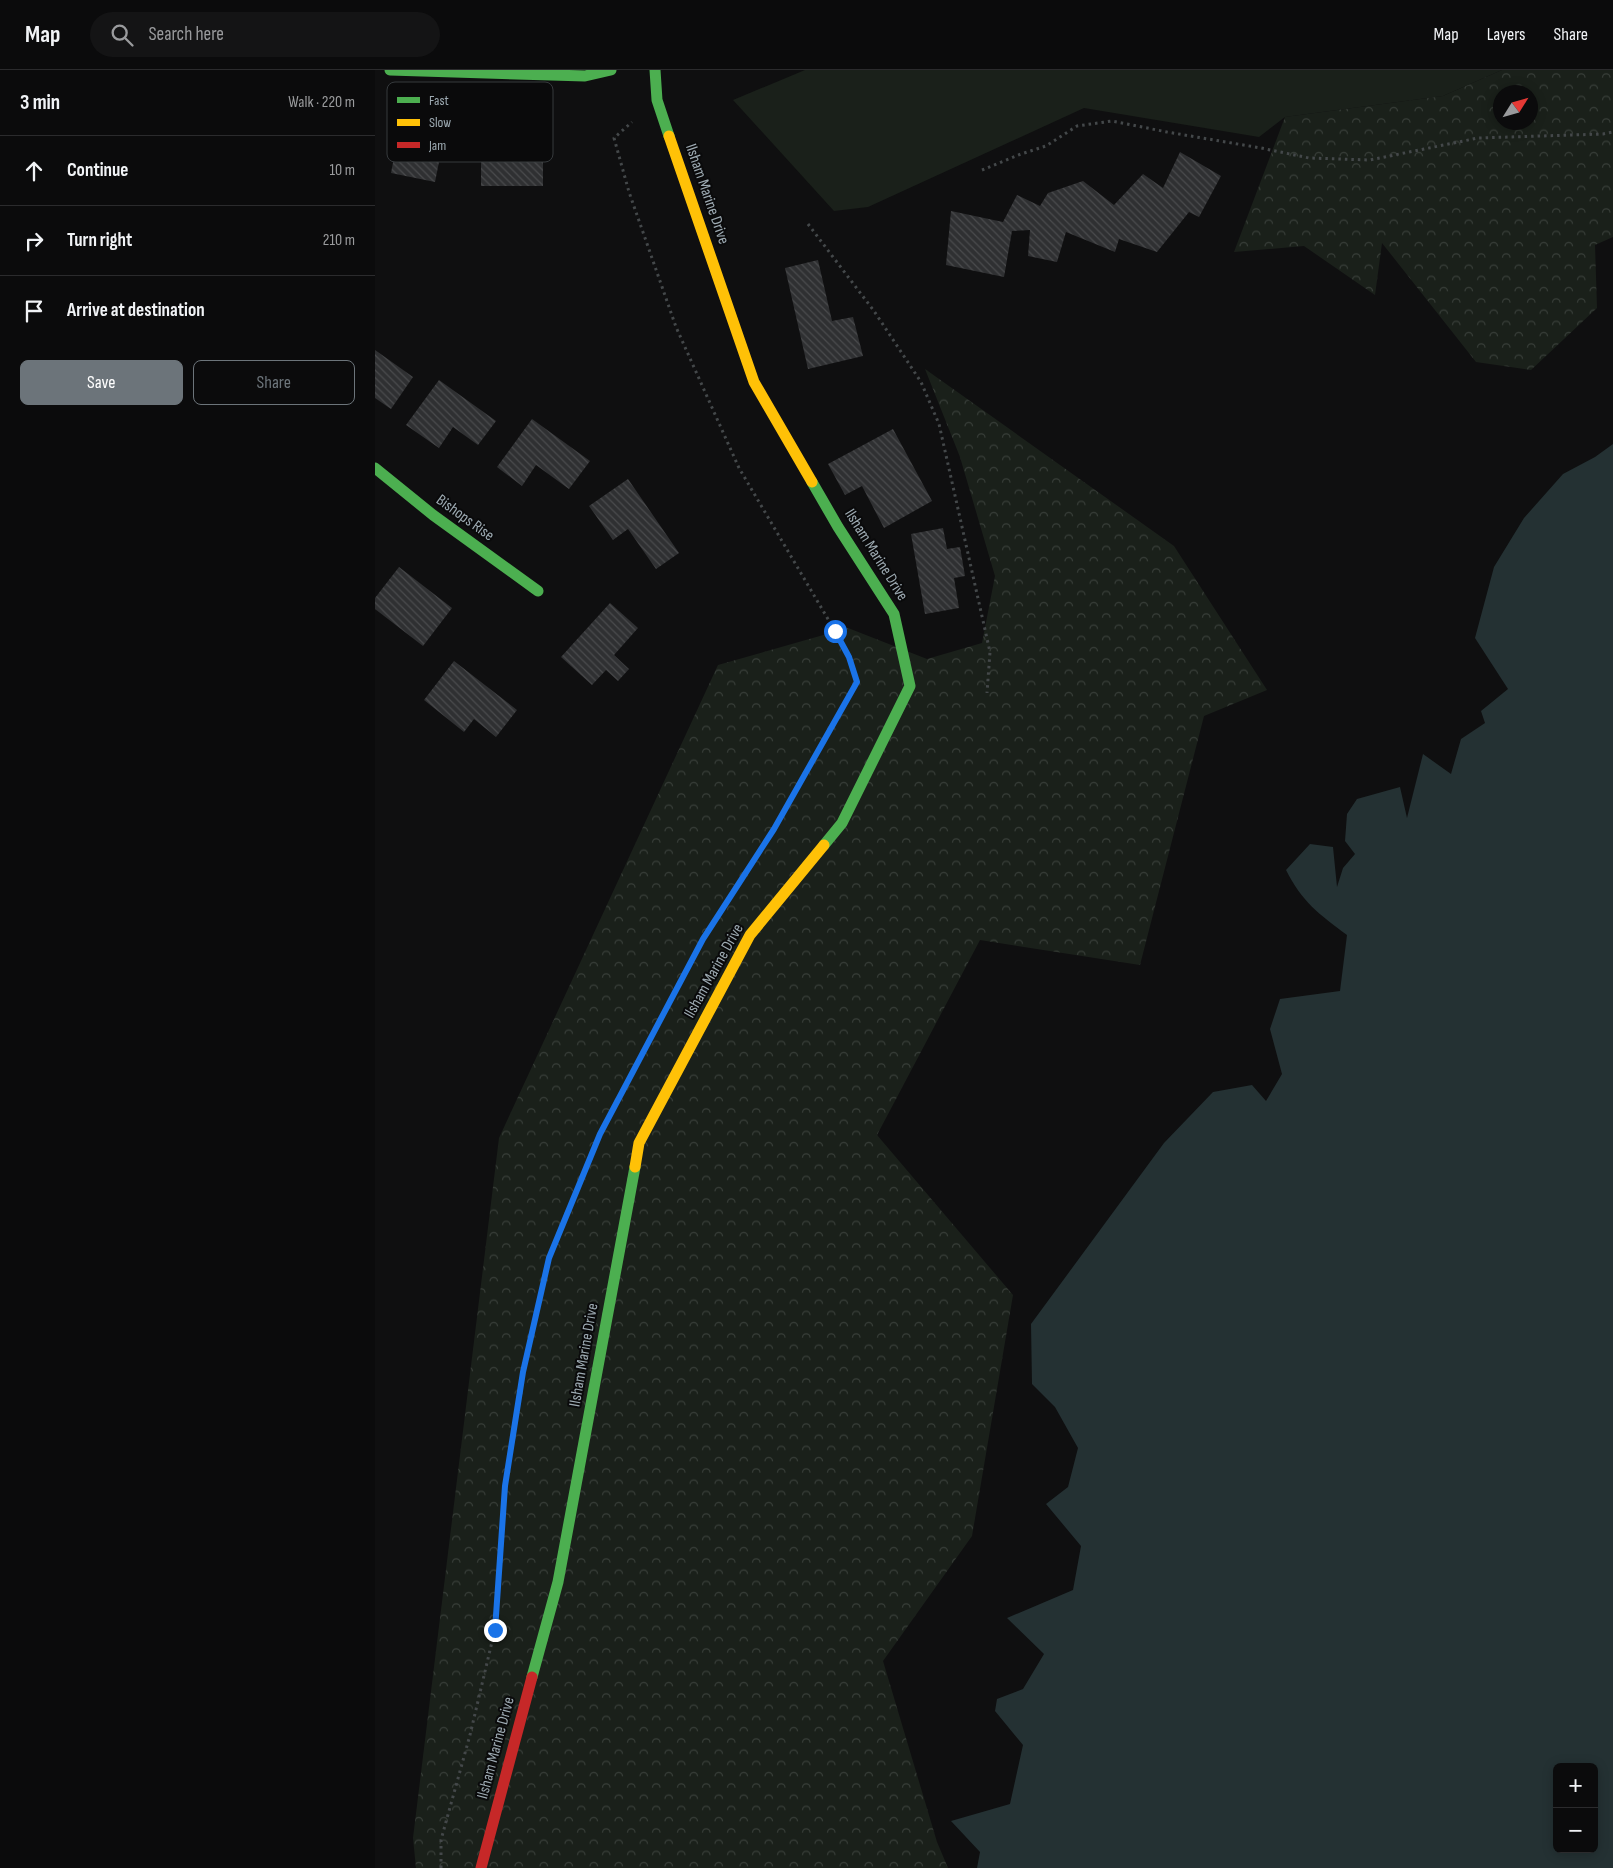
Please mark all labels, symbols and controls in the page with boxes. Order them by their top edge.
search box [90,12,440,57]
text: Map [25,20,60,49]
icon: search [108,21,136,49]
text: Search here [148,23,224,46]
text: Map [1434,24,1459,45]
text: Layers [1487,24,1526,45]
text: Share [1554,24,1588,45]
legend [387,82,553,162]
north arrow [1493,85,1538,130]
text: 3 min [20,90,60,115]
text: Fast [429,92,449,109]
text: Walk · 220 m [288,93,355,112]
text: Slow [429,114,451,131]
text: Jam [428,137,446,154]
street label: Ilsham Marine Drive [681,141,733,247]
icon: ahead [20,157,48,185]
text: Continue [67,159,128,182]
text: 10 m [329,161,355,180]
icon: right [20,227,48,255]
text: Turn right [67,229,132,252]
text: 210 m [323,231,355,250]
icon: arrive [20,297,48,325]
text: Arrive at destination [67,299,205,322]
button: Save [20,360,183,405]
button: Share [193,360,355,405]
street label: Bishops Rise [432,491,498,545]
street label: Ilsham Marine Drive [840,506,912,604]
route start [824,620,847,643]
street label: Ilsham Marine Drive [680,921,748,1021]
street label: Ilsham Marine Drive [566,1302,602,1408]
route end [484,1619,507,1642]
street label: Ilsham Marine Drive [473,1695,519,1801]
map controls [1553,1763,1598,1853]
button: + [1553,1763,1598,1808]
button: − [1553,1808,1598,1853]

